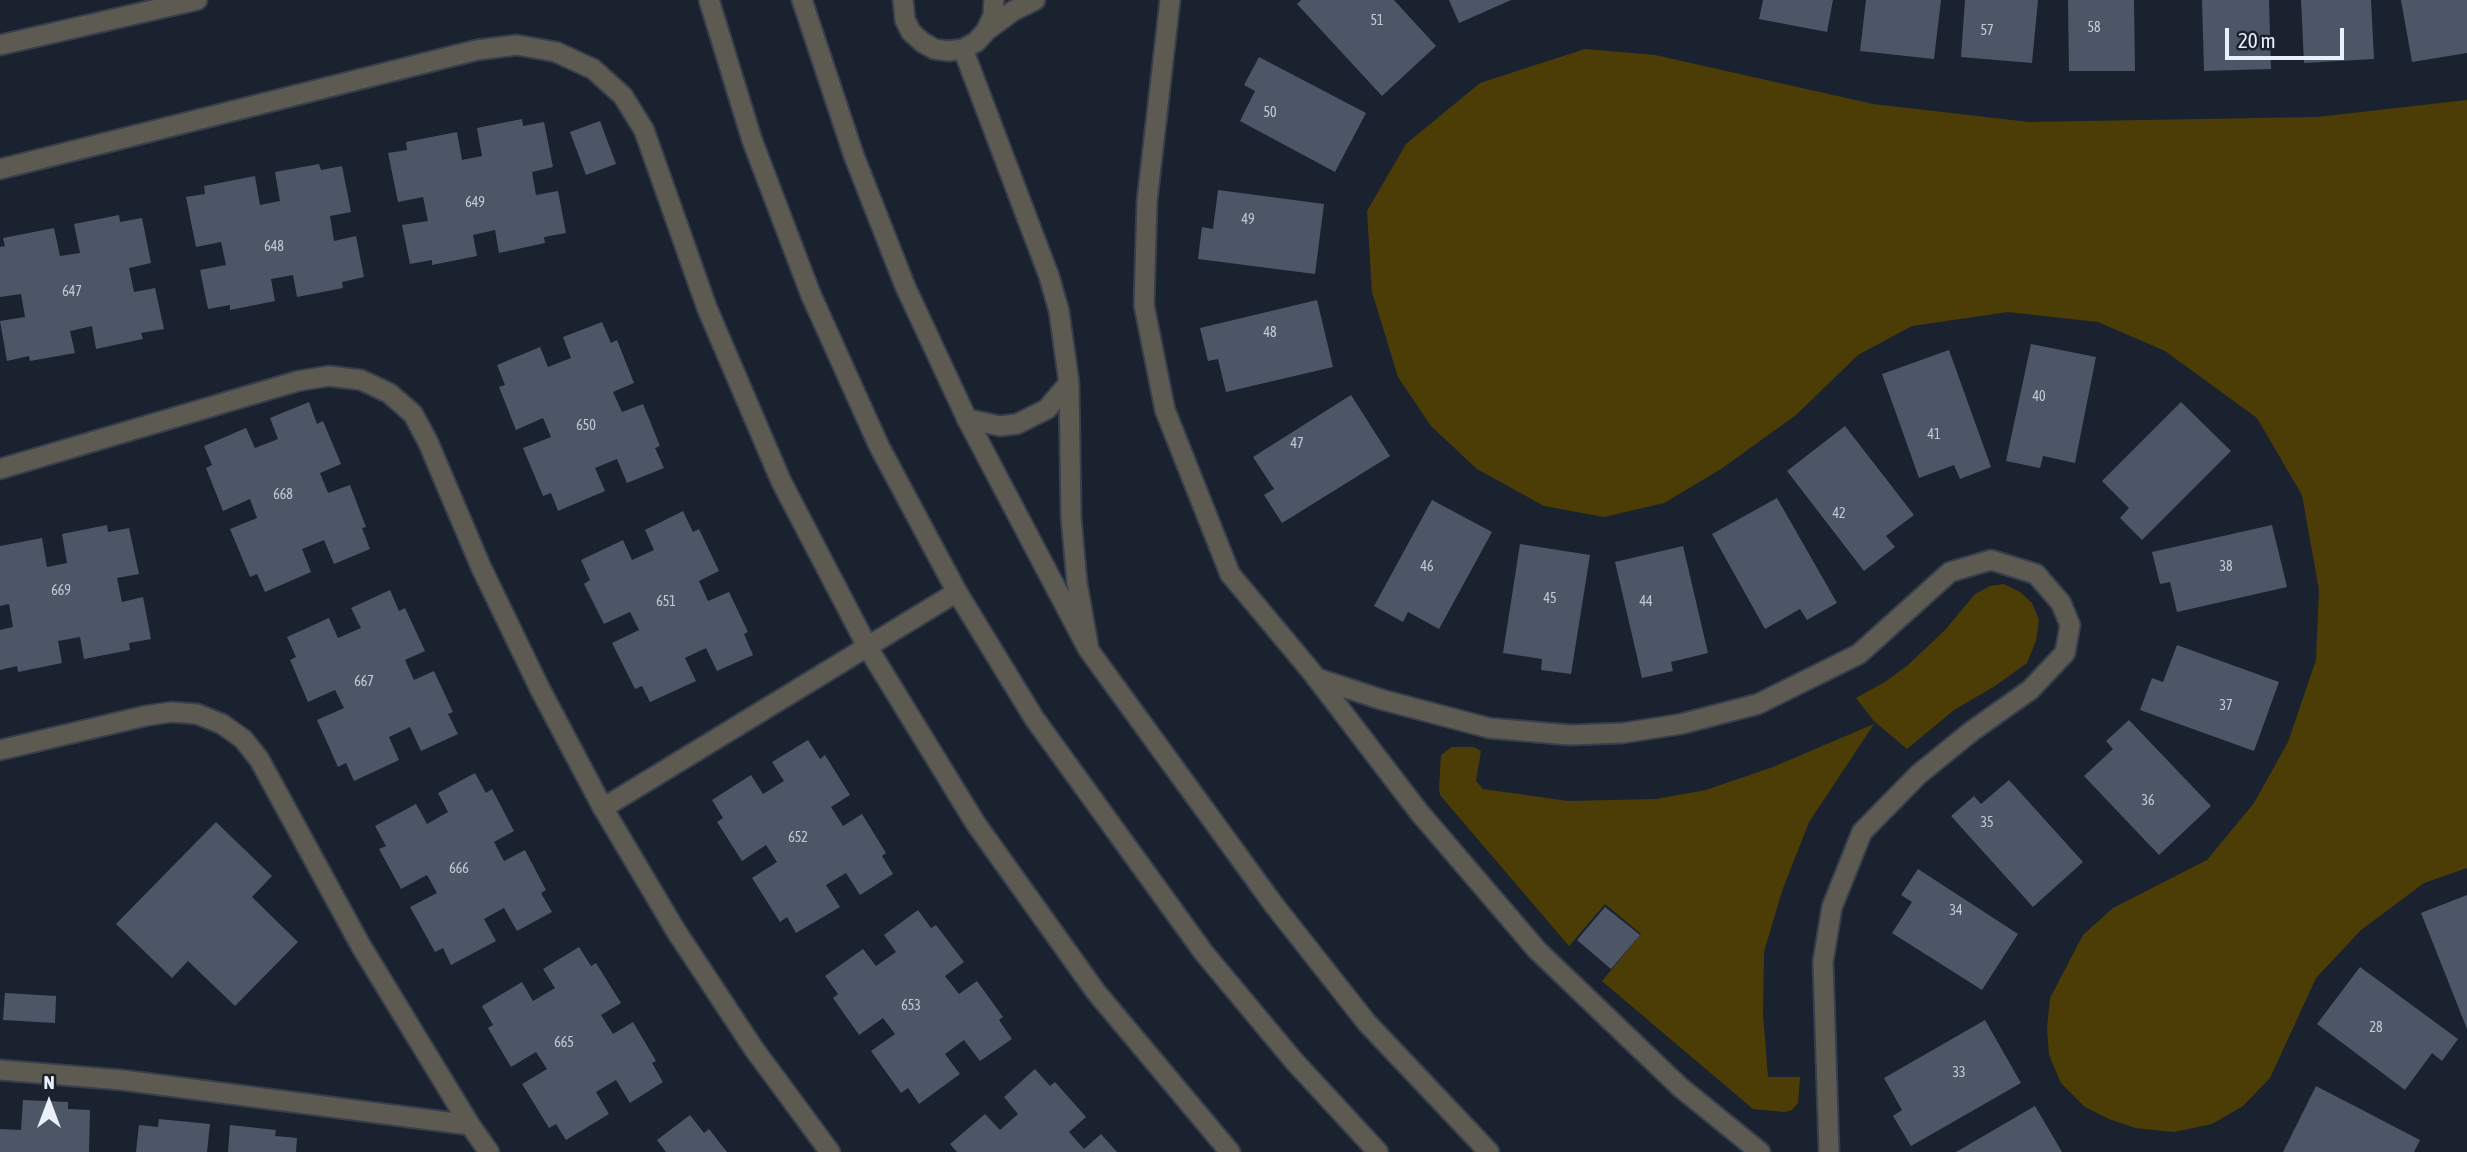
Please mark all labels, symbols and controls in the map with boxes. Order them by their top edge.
house number: 51 [1370,13,1384,29]
scale bar [2229,14,2348,58]
house number: 58 [2087,20,2101,36]
house number: 57 [1980,23,1994,39]
text: 20 m [2238,28,2276,52]
house number: 50 [1263,105,1277,121]
house number: 649 [465,195,485,211]
house number: 49 [1241,212,1255,228]
house number: 648 [264,239,284,255]
house number: 647 [62,284,82,300]
house number: 48 [1263,325,1277,341]
house number: 40 [2032,389,2046,405]
house number: 650 [576,418,596,434]
house number: 41 [1927,427,1941,443]
house number: 47 [1290,436,1304,452]
house number: 668 [273,487,293,503]
house number: 42 [1832,506,1846,522]
house number: 46 [1420,559,1434,575]
house number: 38 [2219,559,2233,575]
house number: 669 [51,583,71,599]
house number: 45 [1543,591,1557,607]
house number: 651 [656,594,676,610]
house number: 44 [1639,594,1653,610]
house number: 667 [354,674,374,690]
house number: 37 [2219,698,2233,714]
house number: 36 [2141,793,2155,809]
house number: 35 [1980,815,1994,831]
house number: 652 [788,830,808,846]
house number: 666 [449,861,469,877]
house number: 34 [1949,903,1963,919]
house number: 653 [901,998,921,1014]
house number: 28 [2369,1020,2383,1036]
house number: 665 [554,1035,574,1051]
house number: 33 [1952,1065,1966,1081]
north arrow [14,1068,84,1138]
text: N [43,1071,55,1093]

